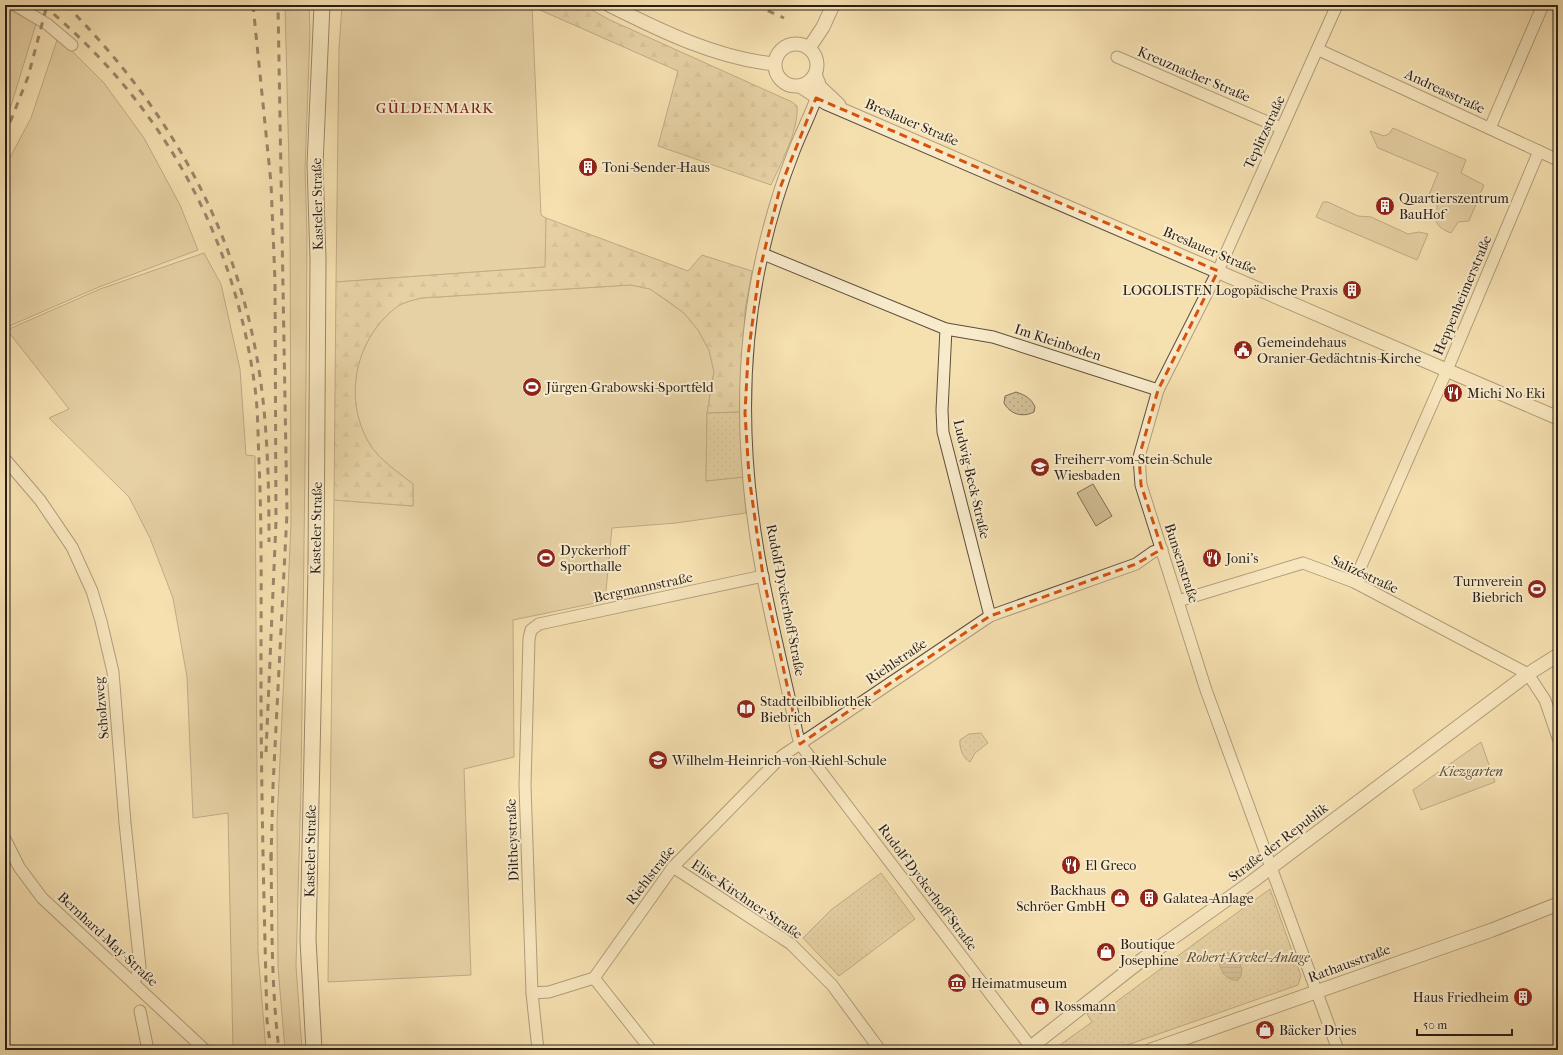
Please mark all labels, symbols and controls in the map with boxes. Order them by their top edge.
street label: Kreuznacher Straße [1135,43,1253,106]
street label: Andreasstraße [1401,65,1488,117]
street label: Teplitzstraße [1240,93,1289,172]
street label: Breslauer Straße [862,95,961,150]
district label: GÜLDENMARK [376,99,494,117]
building icon: Toni-Sender-Haus [577,156,599,178]
street label: Kasteler Straße [308,157,327,251]
place label: Toni-Sender-Haus [602,159,710,176]
place label: Quartierszentrum BauHof [1399,190,1509,223]
building icon: Quartierszentrum BauHof [1374,195,1396,217]
street label: Breslauer Straße [1160,223,1259,278]
street label: Heppenheimerstraße [1430,233,1495,358]
building icon: LOGOLISTEN Logopädische Praxis [1341,279,1363,301]
place label: LOGOLISTEN Logopädische Praxis [1122,282,1338,299]
street label: Im Kleinboden [1012,320,1103,365]
place label: Gemeindehaus Oranier-Gedächtnis-Kirche [1257,334,1421,367]
public building icon: Gemeindehaus Oranier-Gedächtnis-Kirche [1232,339,1254,361]
sports icon: Jürgen-Grabowski-Sportfeld [521,376,543,398]
place label: Jürgen-Grabowski-Sportfeld [545,379,714,396]
restaurant icon: Michi No Eki [1442,382,1464,404]
place label: Michi No Eki [1467,385,1545,402]
street label: Ludwig-Beck-Straße [950,418,993,540]
place label: Freiherr-vom-Stein-Schule Wiesbaden [1053,451,1212,484]
school or university icon: Freiherr-vom-Stein-Schule Wiesbaden [1029,456,1051,478]
street label: Kasteler Straße [307,481,326,575]
street label: Bunsenstraße [1161,521,1202,605]
street label: Rudolf-Dyckerhoff-Straße [762,523,809,678]
place label: Dyckerhoff Sporthalle [560,542,631,575]
sports icon: Dyckerhoff Sporthalle [535,547,557,569]
restaurant icon: Joni's [1201,547,1223,569]
place label: Joni's [1225,550,1258,567]
street label: Salizéstraße [1329,552,1401,597]
street label: Bergmannstraße [592,569,694,606]
place label: Turnverein Biebrich [1453,573,1523,606]
sports icon: Turnverein Biebrich [1526,578,1548,600]
street label: Riehlstraße [863,635,930,688]
street label: Scholzweg [90,675,113,740]
place label: Stadtteilbibliothek Biebrich [760,693,872,726]
library icon: Stadtteilbibliothek Biebrich [735,698,757,720]
school or university icon: Wilhelm-Heinrich-von-Riehl-Schule [647,749,669,771]
place label: Wilhelm-Heinrich-von-Riehl-Schule [671,752,887,769]
park label: Kiezgarten [1438,763,1503,780]
street label: Diltheystraße [503,798,522,882]
street label: Straße der Republik [1225,799,1332,885]
street label: Kasteler Straße [301,804,320,898]
street label: Rudolf-Dyckerhoff-Straße [874,821,981,954]
street label: Riehlstraße [622,842,679,908]
restaurant icon: El Greco [1060,854,1082,876]
street label: Elise-Kirchner-Straße [688,856,806,943]
place label: El Greco [1085,857,1136,874]
place label: Backhaus Schröer GmbH [1016,882,1106,915]
shop icon: Backhaus Schröer GmbH [1109,887,1131,909]
building icon: Galatea-Anlage [1138,887,1160,909]
street label: Bernhard-May-Straße [54,889,161,990]
place label: Galatea-Anlage [1163,890,1254,907]
place label: Boutique Josephine [1119,936,1179,969]
shop icon: Boutique Josephine [1095,941,1117,963]
street label: Rathausstraße [1306,941,1393,986]
park label: Robert-Krekel-Anlage [1185,949,1310,966]
museum icon: Heimatmuseum [946,972,968,994]
place label: Heimatmuseum [971,975,1067,992]
building icon: Haus Friedheim [1512,986,1534,1008]
place label: Haus Friedheim [1413,989,1509,1006]
shop icon: Rossmann [1029,995,1051,1017]
place label: Rossmann [1054,998,1116,1015]
scale bar [1417,1011,1512,1037]
text: 50 m [1423,1018,1447,1032]
shop icon: Bäcker Dries [1254,1019,1276,1041]
place label: Bäcker Dries [1279,1022,1356,1039]

